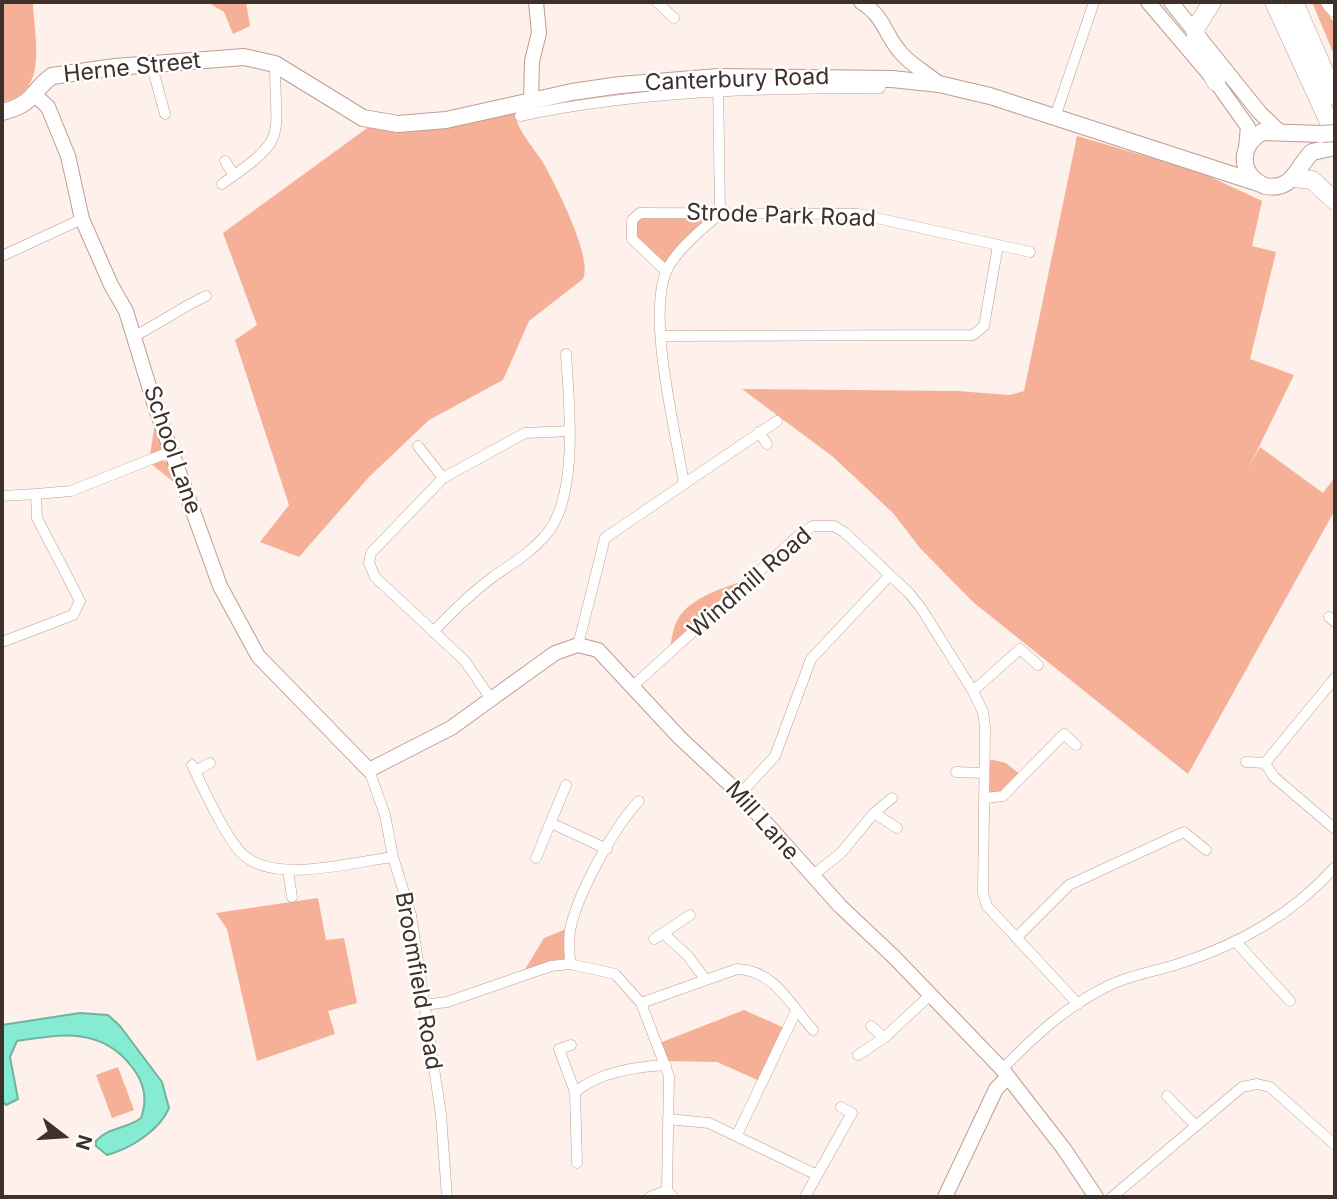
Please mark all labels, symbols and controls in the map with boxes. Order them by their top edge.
street label: Herne Street [62,47,202,89]
street label: Canterbury Road [644,63,830,97]
street label: Strode Park Road [686,199,876,233]
street label: School Lane [137,382,207,518]
street label: Windmill Road [683,522,817,644]
street label: Mill Lane [719,776,805,866]
street label: Broomfield Road [389,890,447,1072]
north arrow [28,1101,98,1171]
text: N [70,1132,97,1153]

